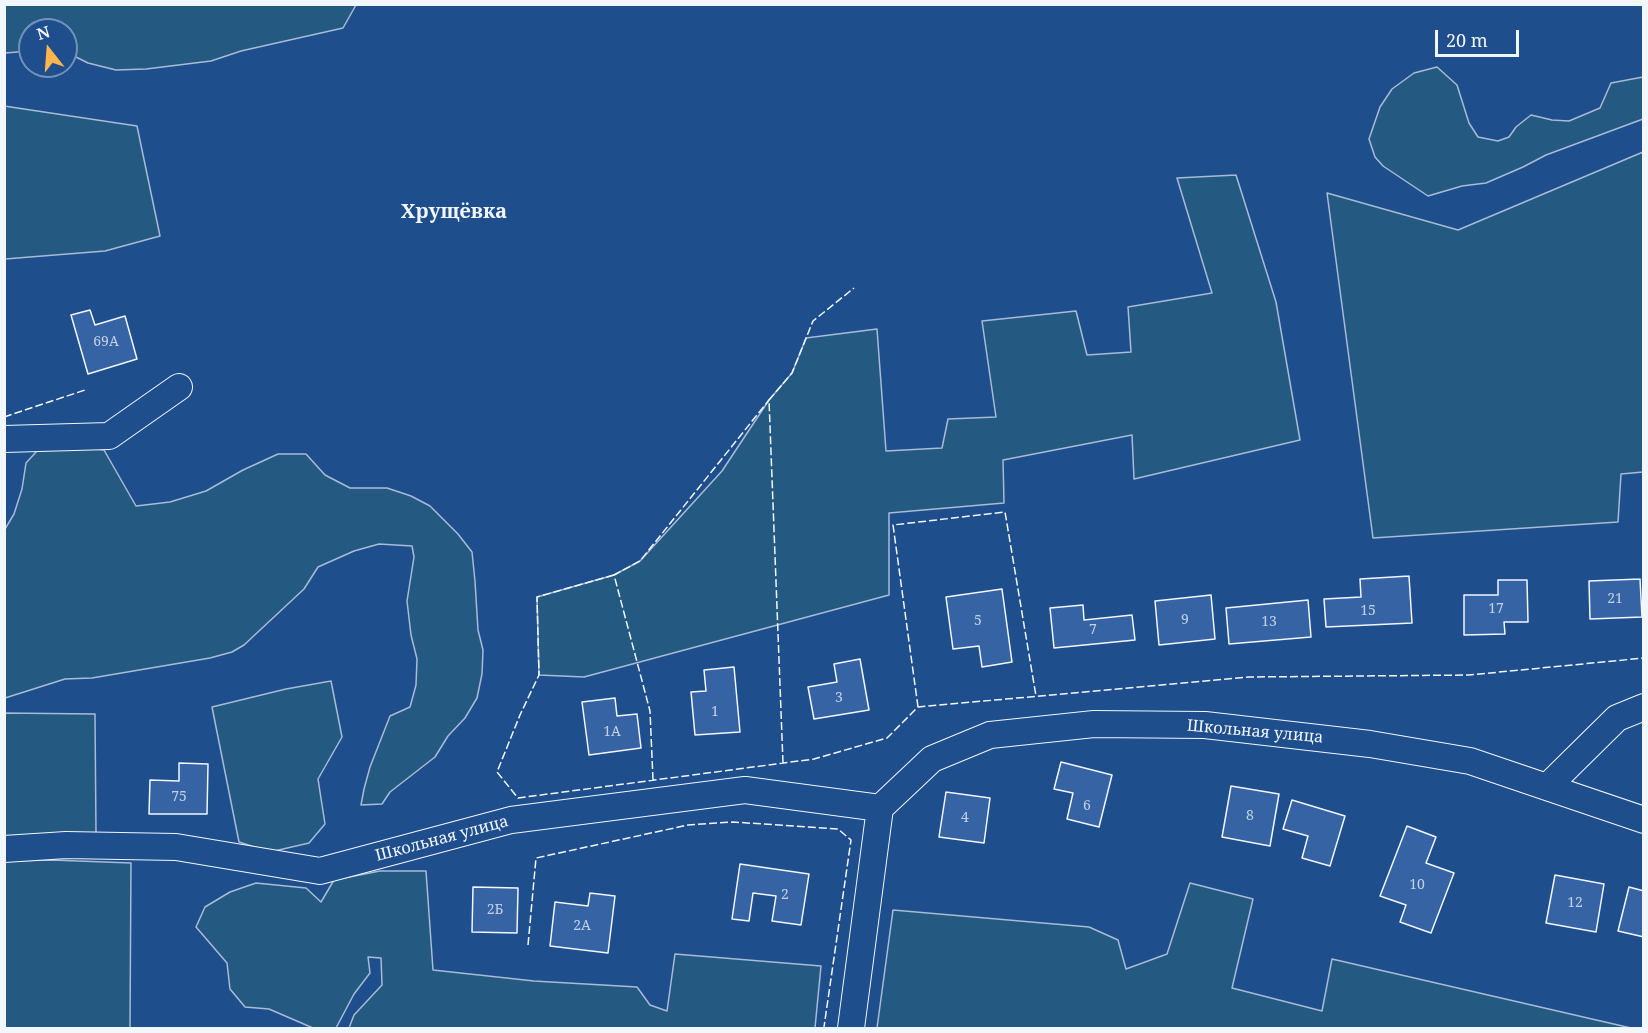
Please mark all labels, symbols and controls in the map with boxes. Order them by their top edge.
north arrow [18,18,78,78]
scale bar [1438,18,1522,56]
text: N [34,20,53,45]
text: 20 m [1446,28,1488,52]
district label: Хрущёвка [401,200,507,224]
house number: 69А [93,334,119,350]
house number: 21 [1607,591,1623,607]
house number: 17 [1488,601,1504,617]
house number: 15 [1360,603,1376,619]
house number: 9 [1181,612,1189,628]
house number: 5 [974,613,982,629]
house number: 13 [1261,614,1277,630]
house number: 7 [1089,622,1097,638]
house number: 3 [835,690,843,706]
house number: 1 [711,704,719,720]
street label: Школьная улица [1186,716,1324,748]
house number: 1А [603,724,621,740]
house number: 75 [171,789,187,805]
house number: 6 [1083,798,1091,814]
house number: 8 [1246,808,1254,824]
house number: 4 [961,810,969,826]
street label: Школьная улица [373,812,511,866]
house number: 10 [1409,877,1425,893]
house number: 2 [781,887,789,903]
house number: 12 [1567,895,1583,911]
house number: 2Б [487,902,503,918]
house number: 2А [573,918,591,934]

